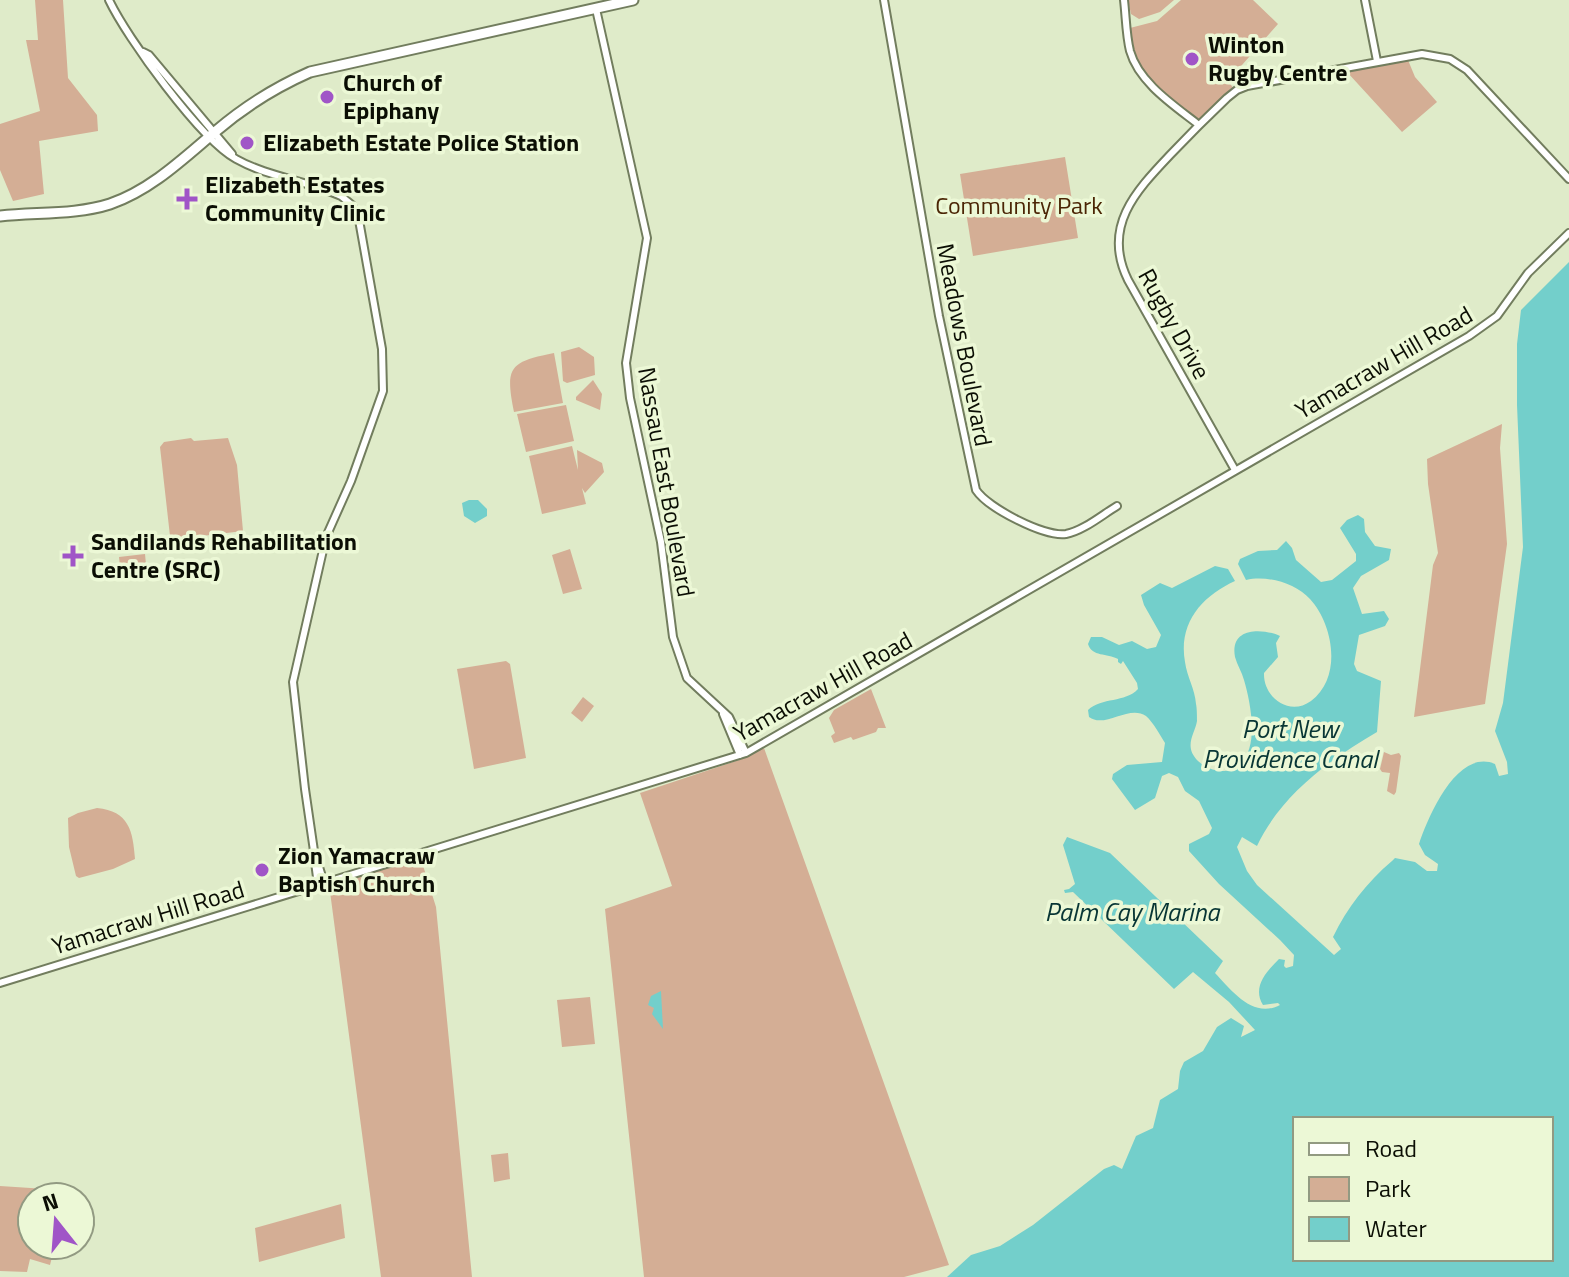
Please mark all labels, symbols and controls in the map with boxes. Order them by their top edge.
place label: Winton Rugby Centre [1208,26,1347,90]
marker: Winton Rugby Centre [1183,50,1201,68]
place label: Church of Epiphany [343,64,443,128]
marker: Church of Epiphany [318,88,336,106]
place label: Elizabeth Estate Police Station [263,124,579,160]
marker: Elizabeth Estate Police Station [238,134,256,152]
place label: Elizabeth Estates Community Clinic [205,166,386,230]
park label: Community Park [935,187,1103,223]
marker: Elizabeth Estates Community Clinic [176,188,198,210]
street label: Meadows Boulevard [928,240,1002,449]
street label: Rugby Drive [1130,262,1220,385]
street label: Yamacraw Hill Road [1288,297,1479,428]
street label: Nassau East Boulevard [629,364,705,599]
place label: Sandilands Rehabilitation Centre (SRC) [91,523,357,587]
marker: Sandilands Rehabilitation Centre (SRC) [62,545,84,567]
street label: Yamacraw Hill Road [726,622,919,750]
water label: Port New Providence Canal [1202,709,1381,778]
place label: Zion Yamacraw Baptish Church [278,837,435,901]
marker: Zion Yamacraw Baptish Church [253,861,271,879]
street label: Yamacraw Hill Road [47,871,248,963]
water label: Palm Cay Marina [1045,892,1221,931]
legend [1293,1117,1553,1261]
text: Road [1365,1130,1417,1166]
text: Park [1365,1170,1411,1206]
north arrow [16,1181,96,1261]
text: N [38,1183,62,1220]
text: Water [1365,1210,1427,1246]

